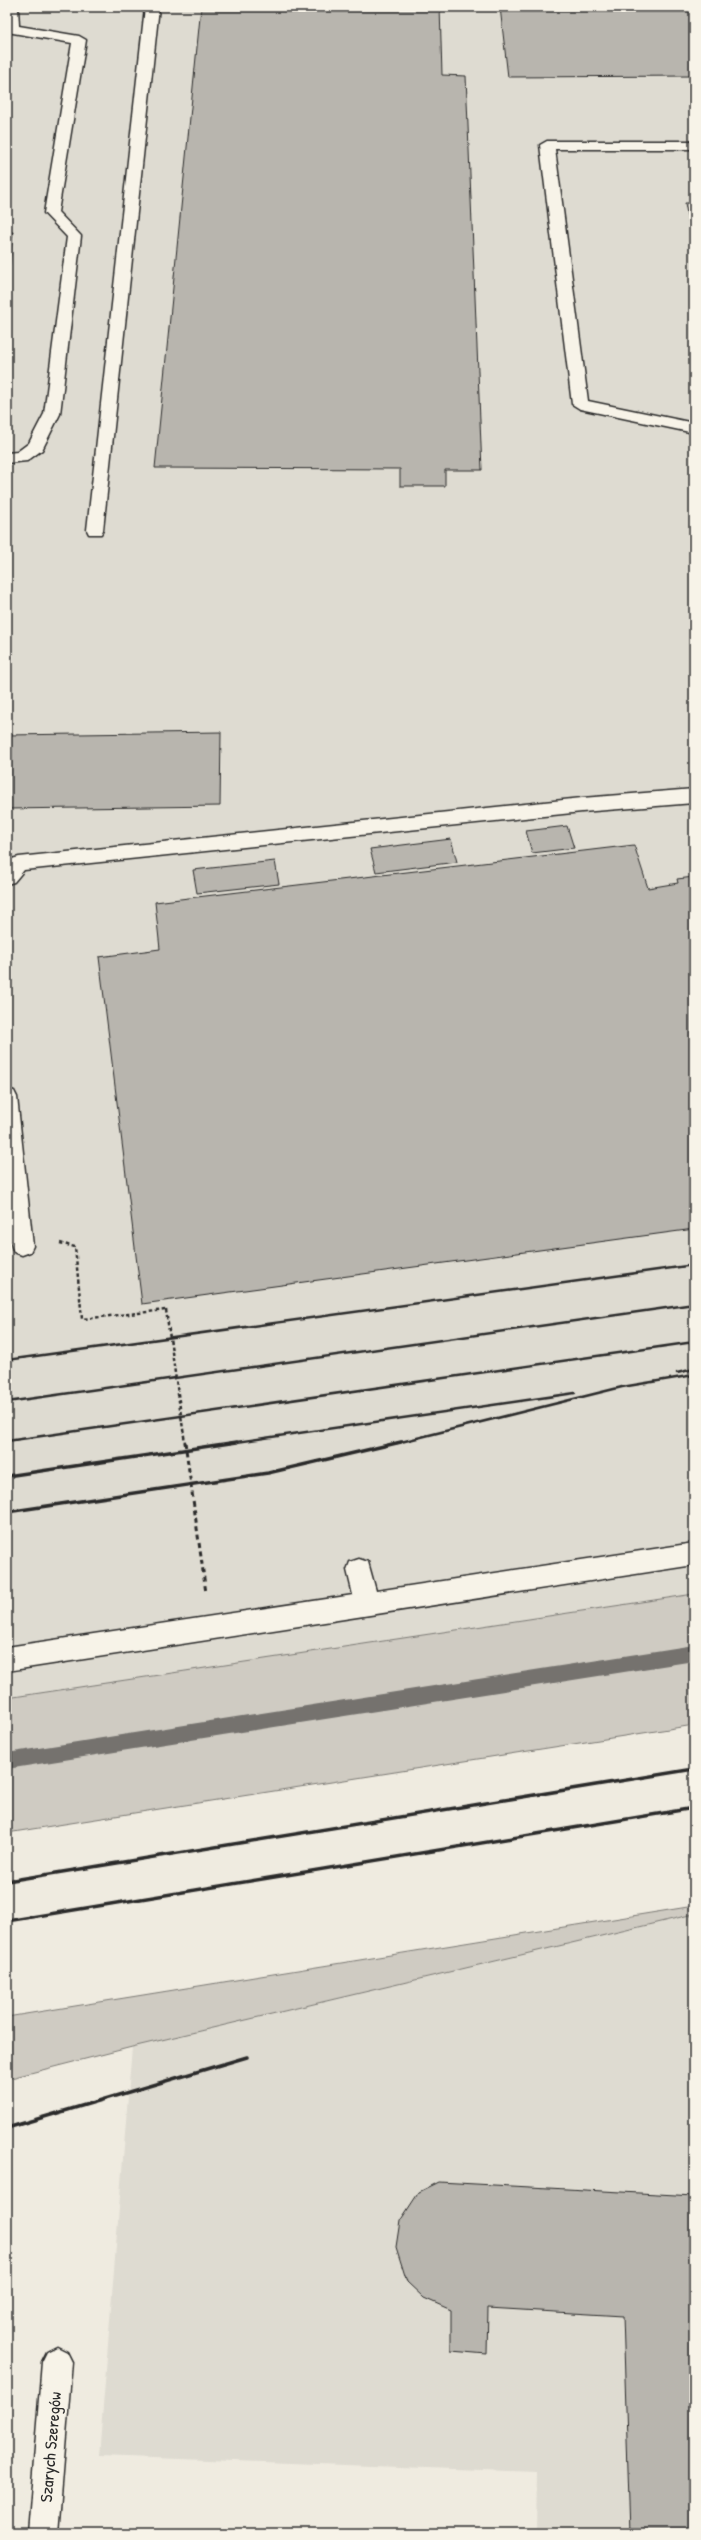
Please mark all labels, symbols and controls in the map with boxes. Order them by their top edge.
street label: Szarych Szeregów [34,2391,66,2503]

